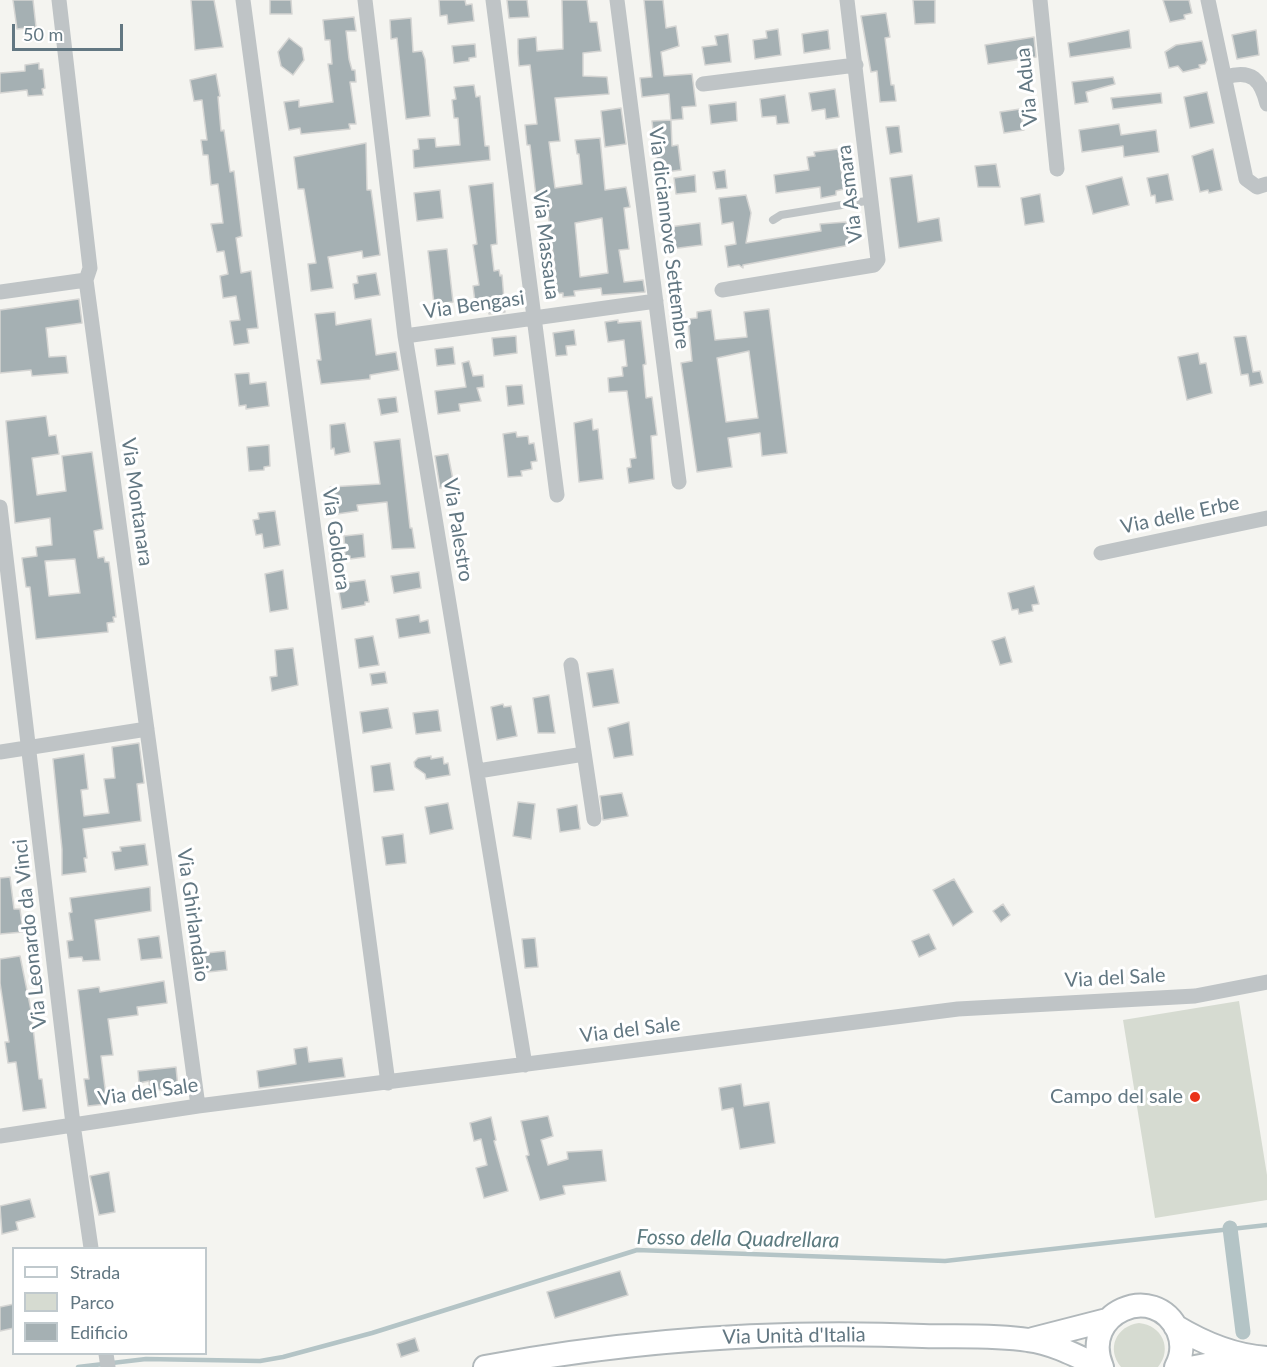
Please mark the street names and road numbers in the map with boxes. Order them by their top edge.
street label: Via Adua [1011,46,1043,128]
street label: Via diciannove Settembre [643,126,695,350]
street label: Via Asmara [832,143,868,245]
street label: Via Massaua [527,189,565,301]
street label: Via Bengasi [422,286,526,324]
street label: Via Montanara [116,436,158,568]
street label: Via Palestro [438,477,478,583]
street label: Via Goldora [317,486,355,592]
street label: Via delle Erbe [1119,491,1241,539]
street label: Via Leonardo da Vinci [8,838,52,1030]
street label: Via Ghirlandaio [172,847,214,983]
street label: Via del Sale [1064,963,1166,993]
street label: Via del Sale [578,1012,682,1048]
street label: Via del Sale [96,1073,200,1111]
street label: Via Unità d'Italia [722,1323,866,1349]

